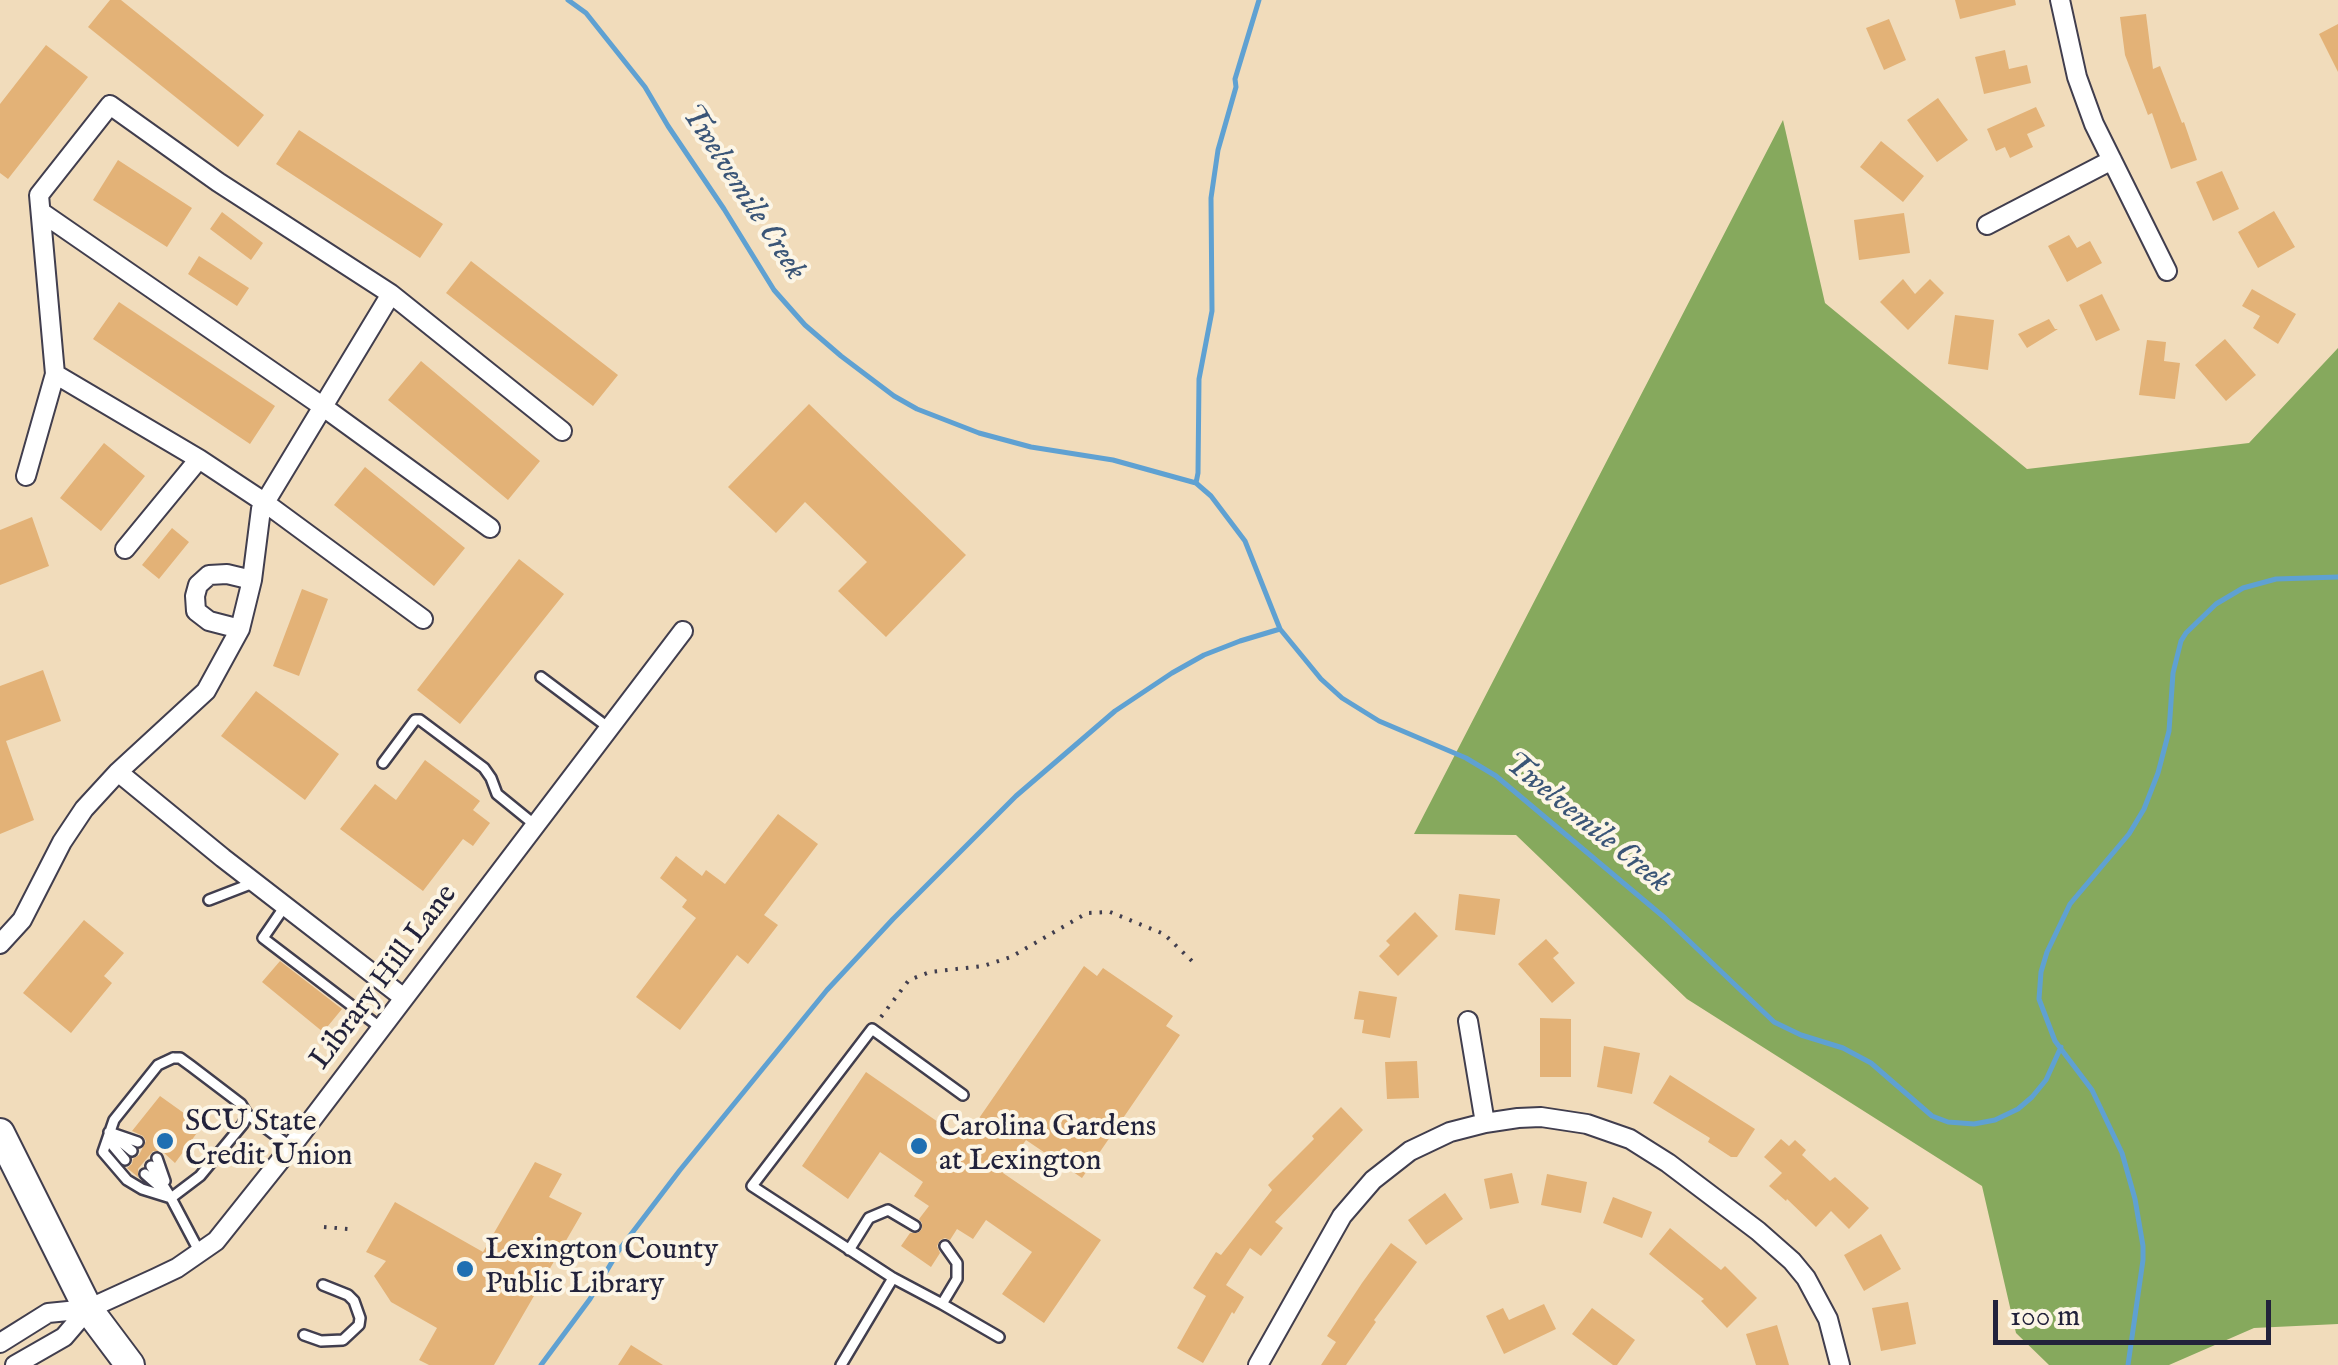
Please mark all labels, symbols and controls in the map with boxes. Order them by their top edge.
water label: Twelvemile Creek [671,98,813,288]
water label: Twelvemile Creek [1495,745,1677,903]
street label: Library Hill Lane [304,878,466,1078]
place label: SCU State Credit Union [185,1106,352,1176]
place label: Carolina Gardens at Lexington [939,1111,1156,1182]
marker: SCU State Credit Union [154,1130,176,1152]
marker: Carolina Gardens at Lexington [908,1135,930,1157]
place label: Lexington County Public Library [485,1234,718,1304]
marker: Lexington County Public Library [454,1258,476,1280]
scale bar [1998,1280,2276,1342]
text: 100 m [2010,1298,2080,1336]

